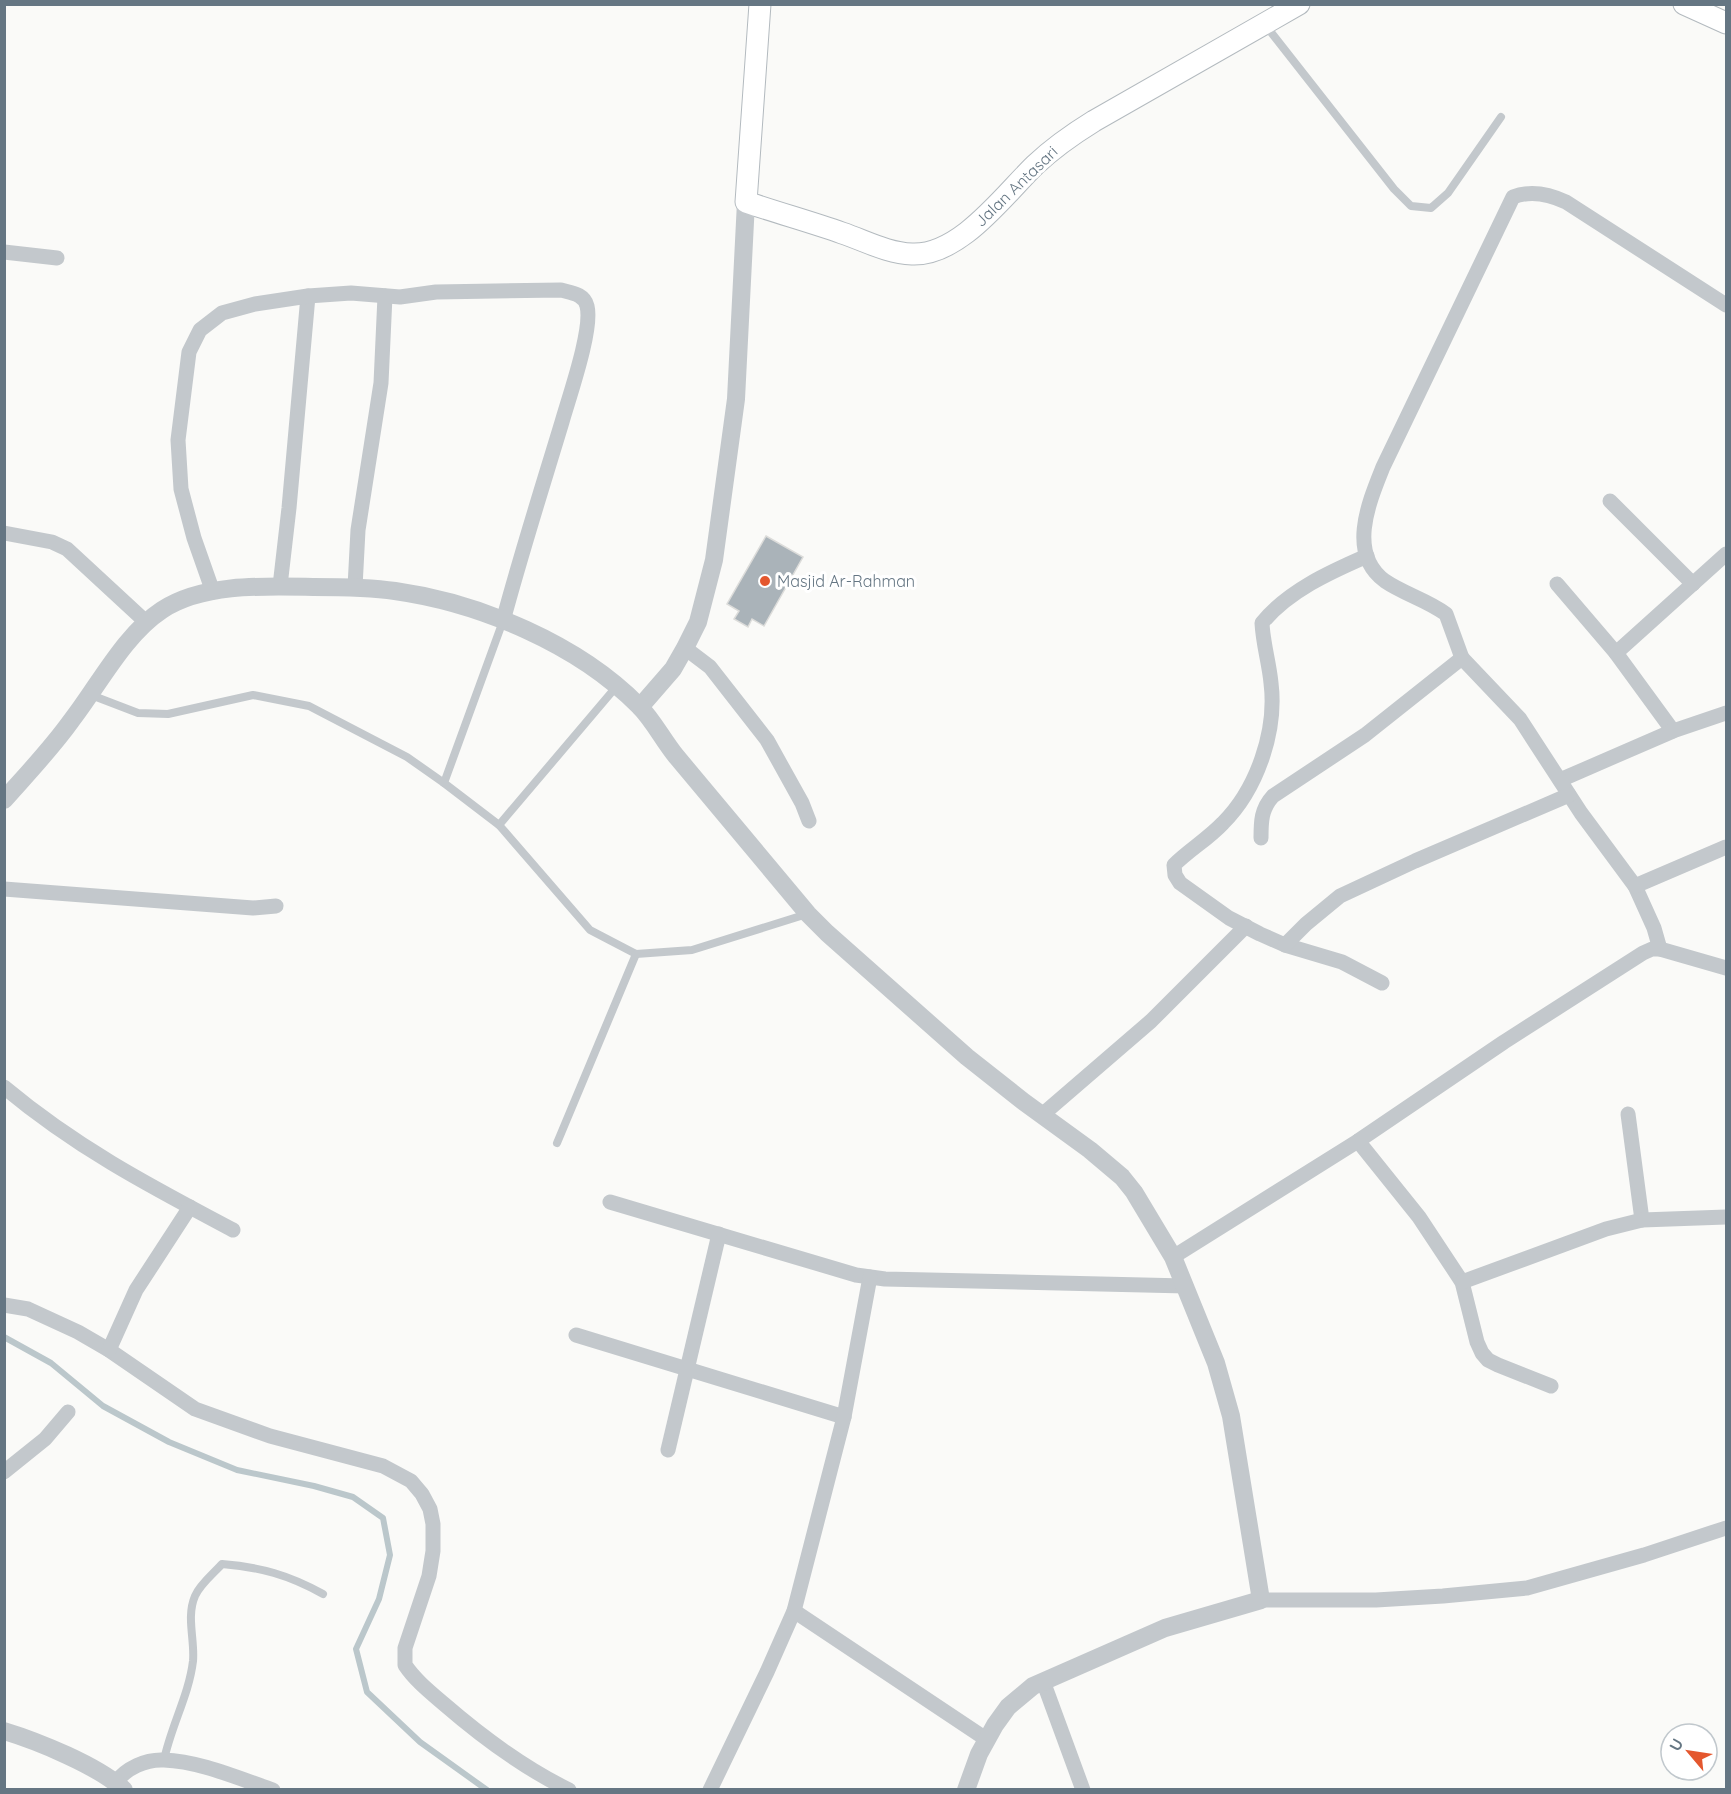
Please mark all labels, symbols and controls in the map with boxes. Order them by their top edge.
street label: Jalan Antasari [970,141,1062,231]
place label: Masjid Ar-Rahman [777,571,915,591]
marker: Masjid Ar-Rahman [758,574,772,588]
north arrow [1659,1722,1719,1782]
text: U [1664,1735,1687,1755]

